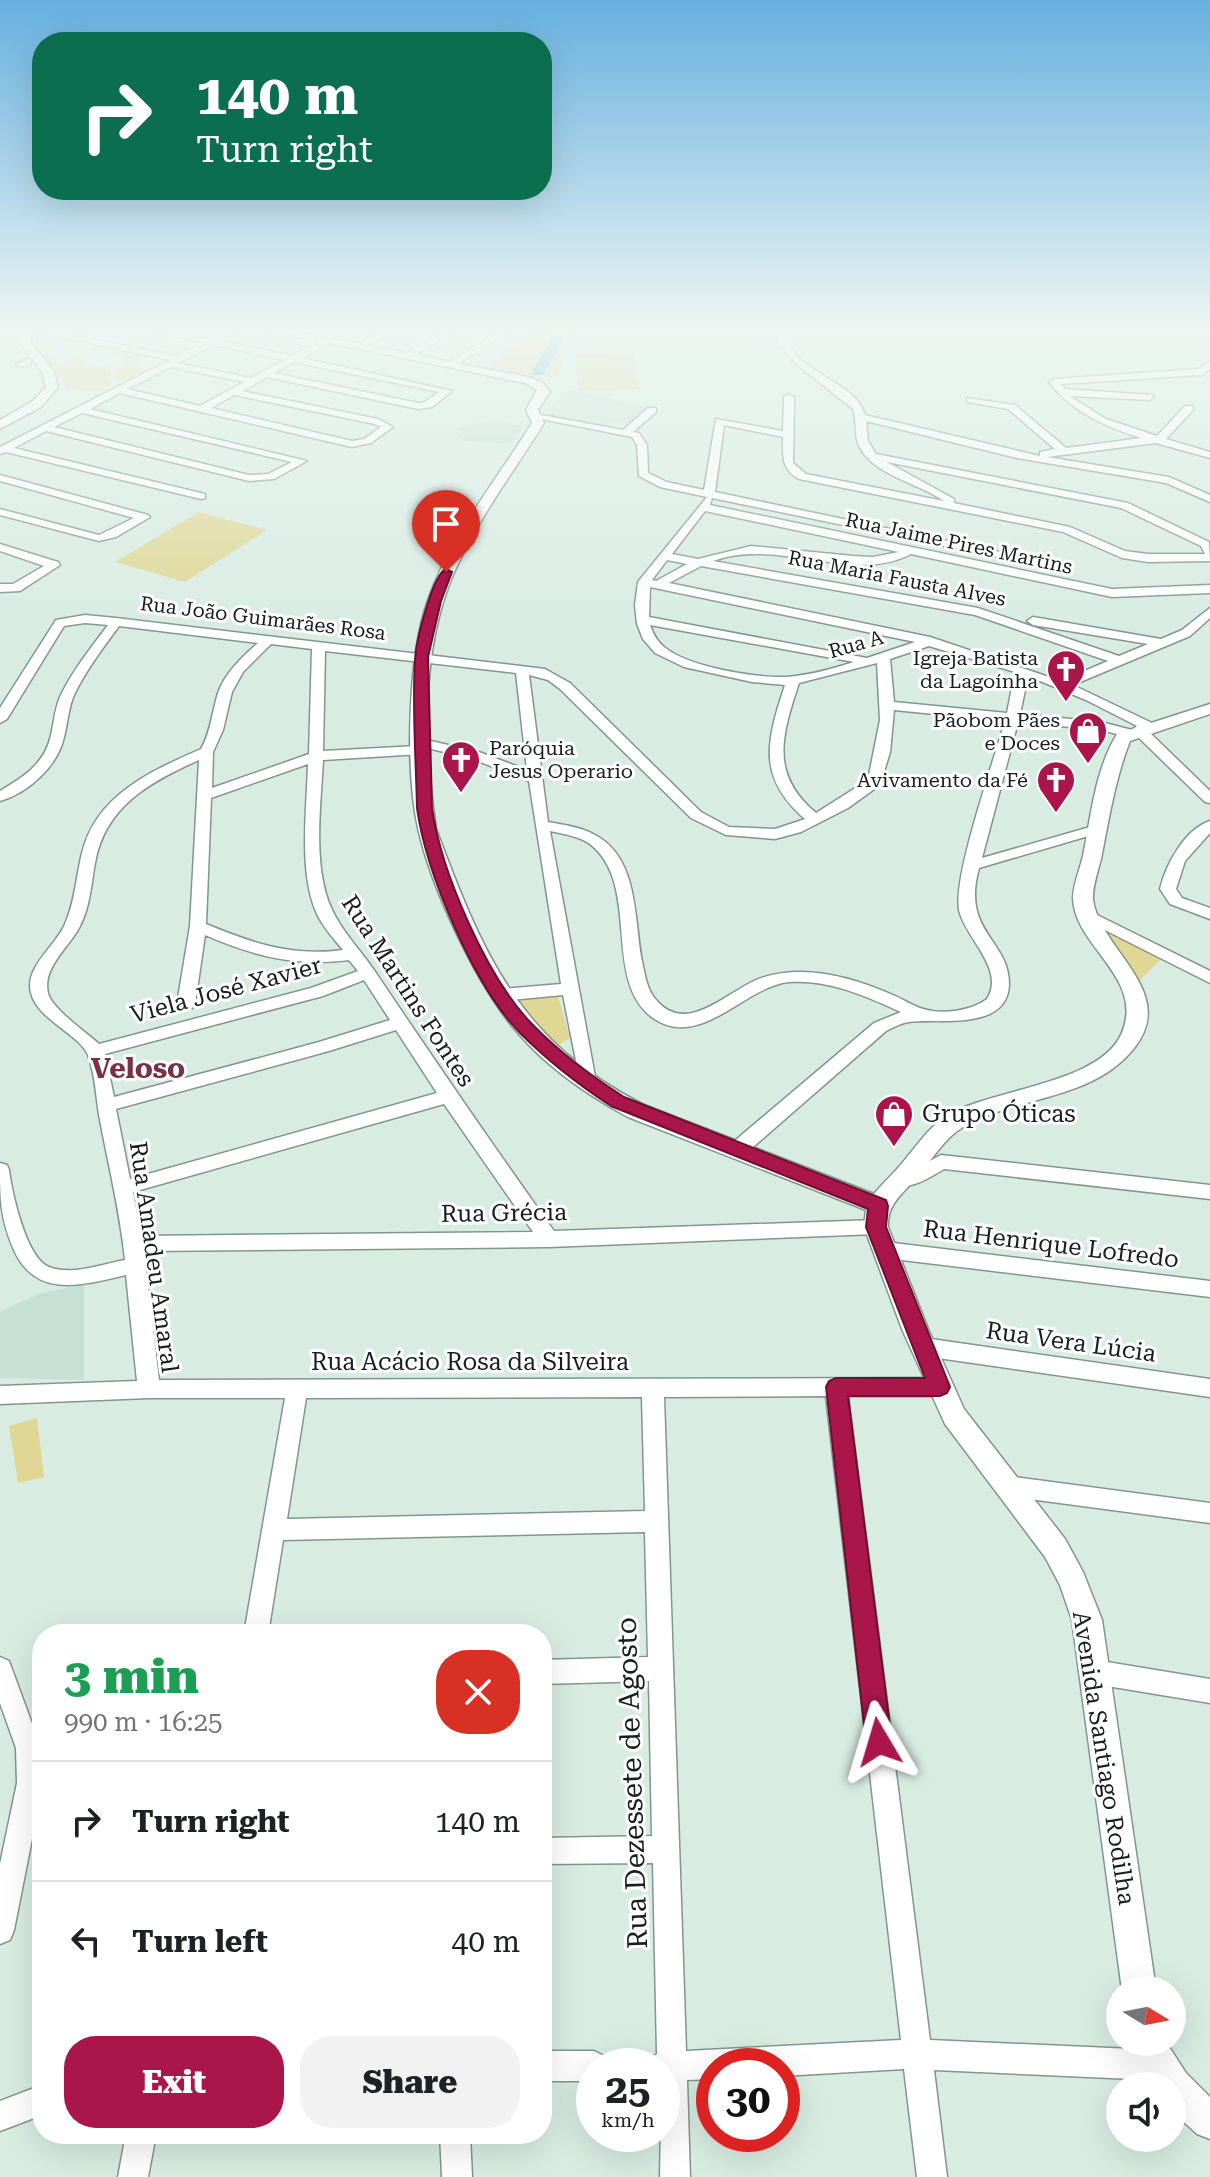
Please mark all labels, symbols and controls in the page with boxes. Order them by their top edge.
text: 140 m [196,62,358,128]
icon: right [64,64,168,168]
text: Turn right [196,129,373,171]
pin [412,490,480,572]
icon: arrive [424,502,468,546]
street label: Rua Jaime Pires Martins [843,507,1075,579]
street label: Rua Maria Fausta Alves [786,545,1008,611]
street label: Rua João Guimarães Rosa [139,591,387,645]
street label: Rua A [826,625,886,663]
place label: Igreja Batista da Lagoínha [913,646,1038,693]
church icon: Igreja Batista da Lagoínha [1045,648,1087,703]
place label: Pãobom Pães e Doces [933,708,1060,755]
shop icon: Pãobom Pães e Doces [1067,710,1109,765]
place label: Paróquia Jesus Operario [489,736,633,783]
church icon: Paróquia Jesus Operario [440,739,482,794]
church icon: Avivamento da Fé [1035,759,1077,814]
place label: Avivamento da Fé [857,768,1028,792]
street label: Rua Martins Fontes [336,890,480,1092]
street label: Viela José Xavier [127,951,325,1029]
district label: Veloso [91,1052,185,1085]
shop icon: Grupo Óticas [873,1093,915,1148]
place label: Grupo Óticas [922,1099,1076,1128]
street label: Rua Amadeu Amaral [124,1140,184,1374]
street label: Rua Grécia [441,1198,567,1228]
street label: Rua Henrique Lofredo [922,1214,1180,1274]
street label: Rua Vera Lúcia [984,1316,1158,1368]
street label: Rua Acácio Rosa da Silveira [311,1348,629,1376]
street label: Avenida Santiago Rodilha [1067,1609,1141,1907]
street label: Rua Dezessete de Agosto [610,1617,654,1949]
text: 3 min [64,1649,199,1705]
button: close [436,1650,520,1734]
position arrow [837,1700,921,1784]
text: 990 m · 16:25 [64,1707,223,1737]
icon: right [64,1799,108,1843]
text: Turn right [132,1804,289,1839]
text: 140 m [435,1804,520,1839]
icon: left [64,1919,108,1963]
text: Turn left [132,1924,268,1959]
text: 40 m [451,1924,520,1959]
north arrow [1106,1976,1186,2056]
map controls [1106,1976,1186,2152]
button: Exit [64,2036,284,2128]
button: Share [300,2036,520,2128]
speed limit sign: 30 [696,2048,800,2152]
text: 25 [606,2066,650,2113]
button: sound [1106,2072,1186,2152]
text: km/h [601,2108,655,2132]

